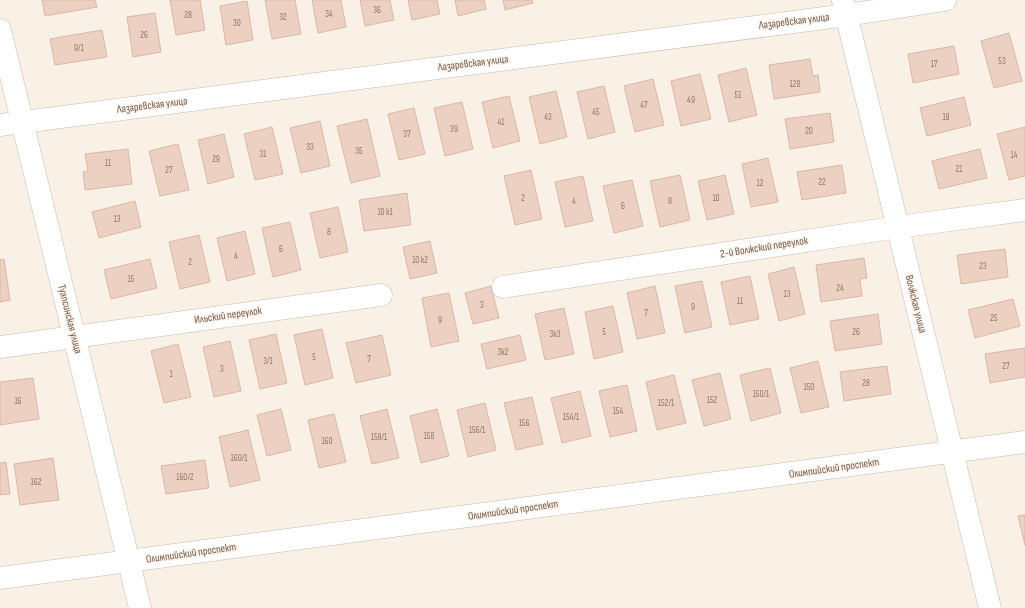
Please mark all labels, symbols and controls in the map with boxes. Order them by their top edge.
house number: 36 [373,5,381,16]
house number: 34 [325,9,333,20]
house number: 28 [184,10,192,21]
street label: Лазаревская улица [757,10,830,32]
house number: 32 [279,12,287,23]
house number: 30 [233,18,241,29]
house number: 26 [140,30,148,41]
house number: 9/1 [74,43,85,54]
street label: Лазаревская улица [436,52,509,74]
house number: 53 [998,56,1006,67]
house number: 17 [931,59,938,70]
house number: 128 [790,79,801,90]
house number: 51 [735,90,742,101]
street label: Лазаревская улица [115,94,188,116]
house number: 49 [687,95,695,106]
house number: 47 [640,100,648,111]
house number: 45 [592,107,600,118]
house number: 43 [544,112,552,123]
house number: 19 [942,112,950,123]
house number: 41 [498,117,505,128]
house number: 39 [450,124,458,135]
house number: 20 [805,126,813,137]
house number: 37 [403,129,411,140]
house number: 33 [306,142,314,153]
house number: 35 [355,146,363,157]
house number: 31 [260,149,267,160]
house number: 14 [1011,150,1018,161]
house number: 29 [212,154,220,165]
house number: 11 [105,158,112,169]
house number: 21 [956,164,963,175]
house number: 27 [165,165,173,176]
house number: 22 [818,177,826,188]
house number: 12 [757,178,764,189]
house number: 2 [521,193,525,204]
house number: 10 [712,193,720,204]
house number: 4 [572,196,576,207]
house number: 8 [668,196,672,207]
house number: 6 [621,201,625,212]
house number: 10 к1 [377,207,393,218]
house number: 13 [114,214,121,225]
house number: 8 [327,227,331,238]
street label: 2-й Волжский переулок [719,234,810,260]
house number: 6 [279,244,283,255]
house number: 4 [234,251,238,262]
house number: 10 к2 [412,255,428,266]
house number: 2 [188,257,192,268]
house number: 23 [979,261,987,272]
house number: 15 [128,274,135,285]
street label: Волжская улица [902,274,930,334]
street label: Туапсинская улица [55,283,85,355]
house number: 24 [836,283,844,294]
house number: 13 [784,289,791,300]
house number: 11 [737,296,744,307]
house number: 3 [480,300,484,311]
house number: 9 [691,302,695,313]
street label: Ильский переулок [193,304,263,326]
house number: 7 [644,308,648,319]
house number: 25 [990,313,998,324]
house number: 9 [438,315,442,326]
house number: 5 [602,327,606,338]
house number: 26 [852,327,860,338]
house number: 3к3 [550,329,561,340]
house number: 3к2 [498,347,509,358]
house number: 5 [312,352,316,363]
house number: 7 [367,354,371,365]
house number: 3/1 [263,356,274,367]
house number: 27 [1002,361,1010,372]
house number: 3 [220,364,224,375]
house number: 1 [169,369,173,380]
house number: 28 [862,378,870,389]
house number: 150 [804,382,814,393]
house number: 150/1 [753,389,770,400]
house number: 152 [707,395,718,406]
house number: 16 [14,396,22,407]
house number: 152/1 [658,398,675,409]
house number: 154 [613,406,624,417]
house number: 154/1 [563,412,580,423]
house number: 156 [519,418,529,429]
house number: 156/1 [469,425,486,436]
house number: 158 [424,431,434,442]
house number: 158/1 [371,432,388,443]
house number: 160 [321,436,333,447]
house number: 160/1 [231,453,248,464]
street label: Олимпийский проспект [788,455,880,481]
house number: 160/2 [176,472,194,483]
house number: 162 [31,477,42,488]
street label: Олимпийский проспект [467,497,559,523]
street label: Олимпийский проспект [145,540,237,566]

